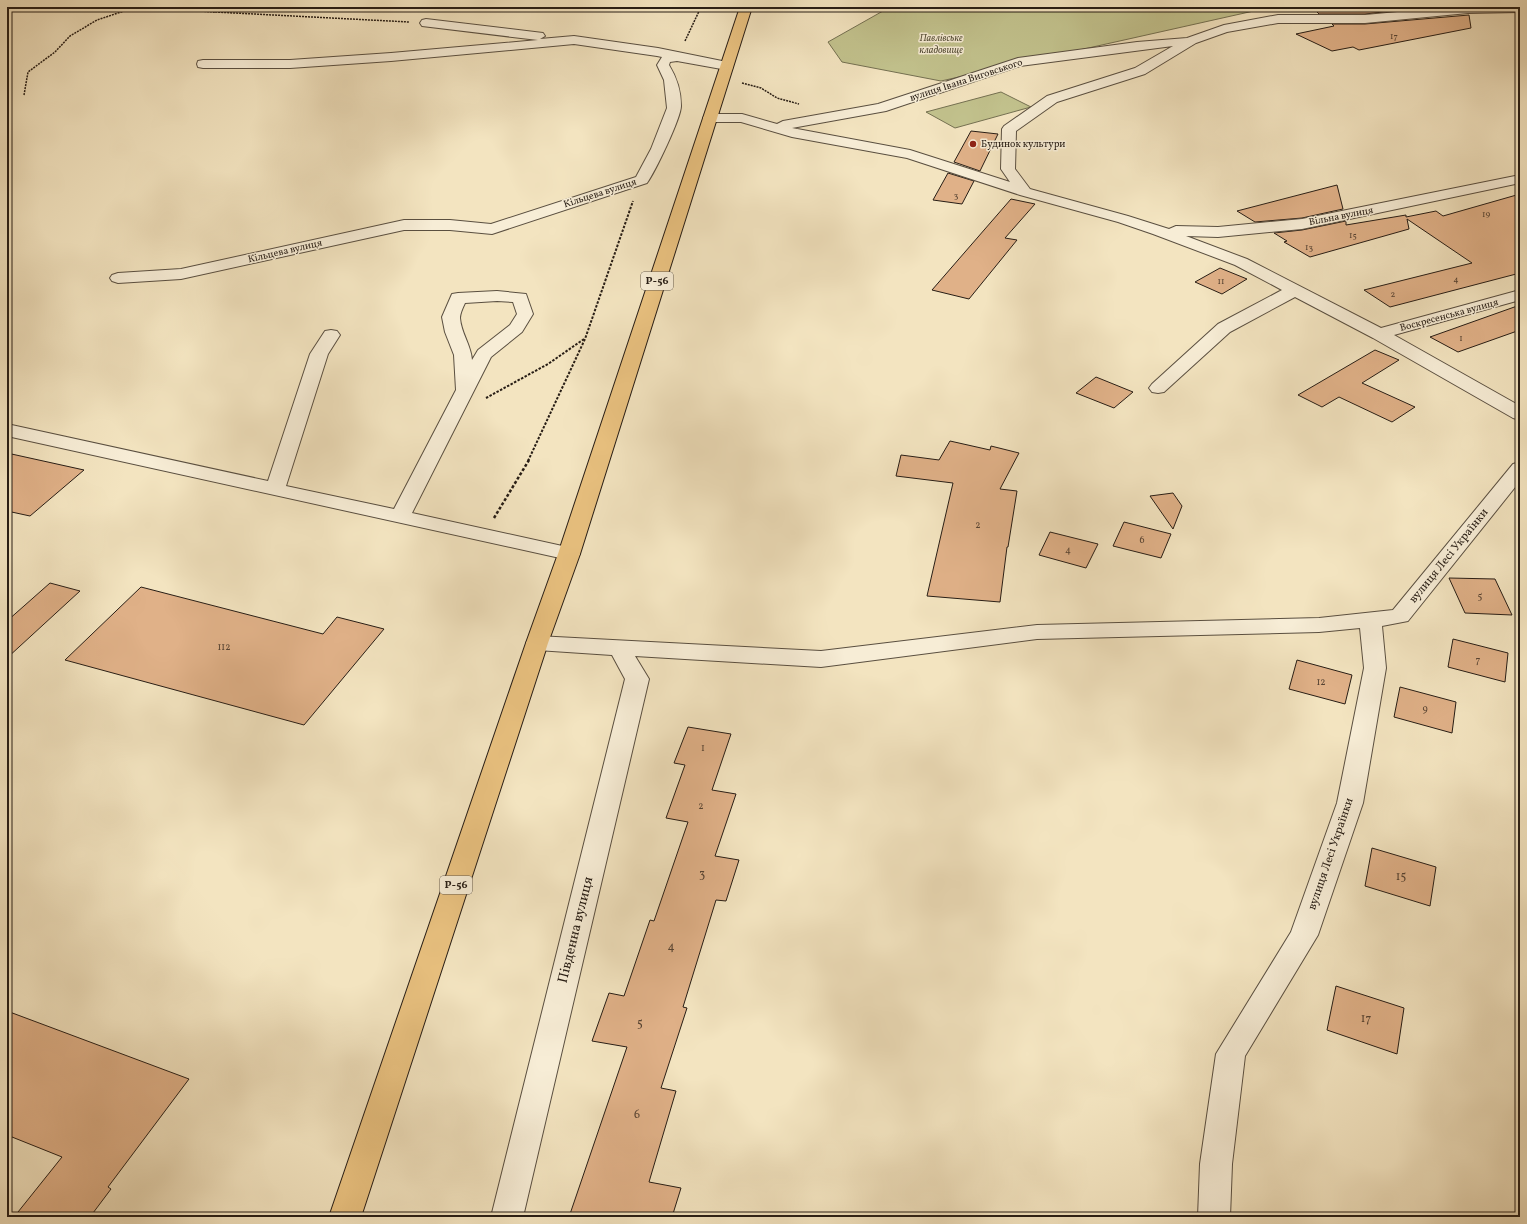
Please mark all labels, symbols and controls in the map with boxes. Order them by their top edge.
house number: 17 [1390,30,1398,43]
park label: Павлівське кладовище [919,31,963,57]
street label: вулиця Івана Виговського [908,55,1024,105]
place label: Будинок культури [981,137,1065,151]
marker: Будинок культури [968,139,978,149]
street label: Кільцева вулиця [562,175,638,211]
house number: 3 [954,189,959,202]
street label: Вільна вулиця [1308,203,1374,229]
house number: 19 [1482,208,1490,221]
house number: 15 [1349,229,1357,242]
street label: Кільцева вулиця [246,236,324,266]
house number: 13 [1305,241,1313,254]
road number: Р-56 [641,272,673,290]
house number: 4 [1453,273,1459,286]
house number: 11 [1218,275,1224,288]
house number: 2 [1391,288,1396,301]
street label: Воскресенська вулиця [1398,295,1500,335]
house number: 1 [1459,332,1463,345]
street label: вулиця Лесі Українки [1406,505,1492,607]
house number: 2 [975,518,981,532]
house number: 6 [1139,533,1145,547]
house number: 4 [1065,543,1071,557]
house number: 5 [1478,589,1483,603]
house number: 112 [217,640,231,654]
house number: 7 [1476,653,1481,667]
house number: 12 [1316,675,1326,689]
house number: 9 [1422,702,1428,716]
house number: 1 [701,741,705,755]
street label: вулиця Лесі Українки [1304,796,1358,912]
house number: 2 [698,799,704,813]
house number: 3 [699,867,705,883]
house number: 15 [1396,869,1406,885]
street label: Південна вулиця [554,875,598,985]
road number: Р-56 [440,876,472,894]
house number: 4 [667,939,675,955]
house number: 17 [1361,1011,1371,1027]
house number: 5 [637,1016,643,1032]
house number: 6 [634,1107,640,1123]

